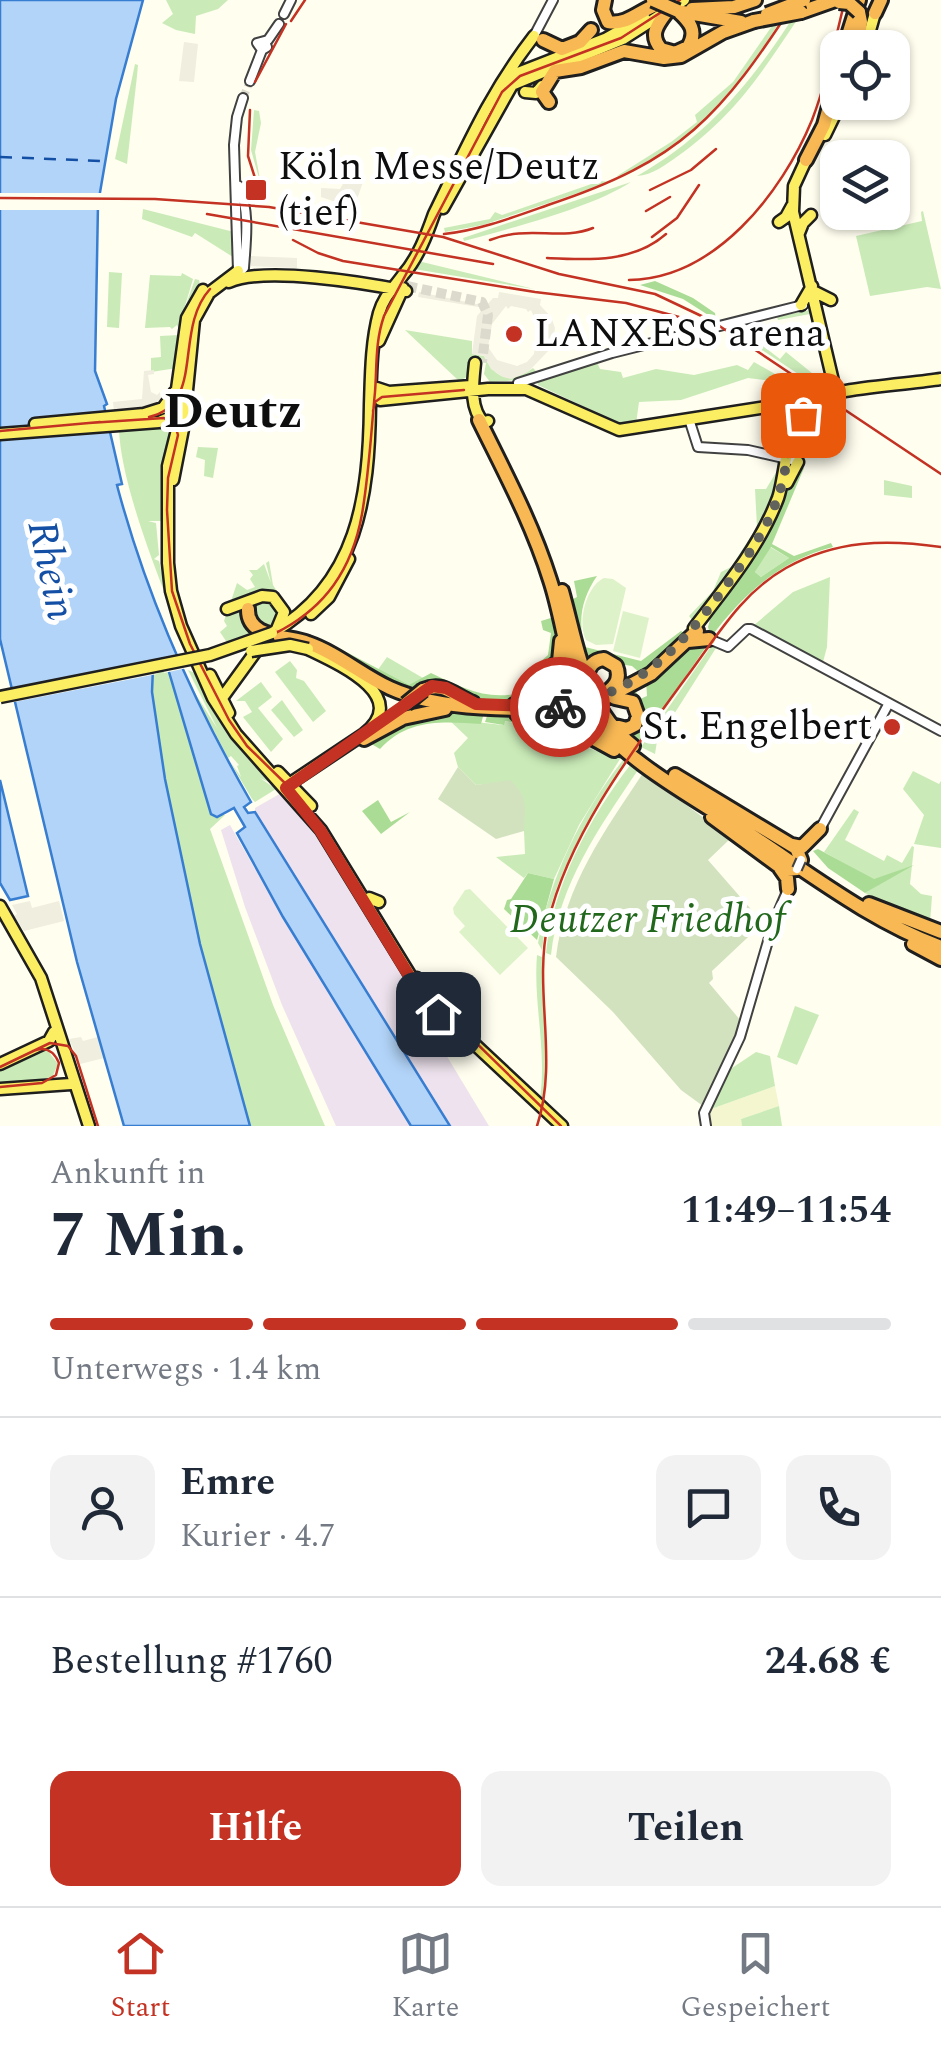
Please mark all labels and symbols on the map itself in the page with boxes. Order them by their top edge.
place label: Köln Messe/Deutz (tief) [278,137,600,244]
marker: Köln Messe/Deutz (tief) [243,177,269,203]
place label: LANXESS arena [534,304,826,365]
marker: LANXESS arena [503,323,525,345]
pin [761,373,846,458]
district label: Deutz [163,374,303,450]
water label: Rhein [10,514,92,626]
courier [510,657,610,757]
place label: St. Engelbert [642,697,872,758]
marker: St. Engelbert [881,716,903,738]
park label: Deutzer Friedhof [510,890,793,951]
pin [396,972,481,1057]

